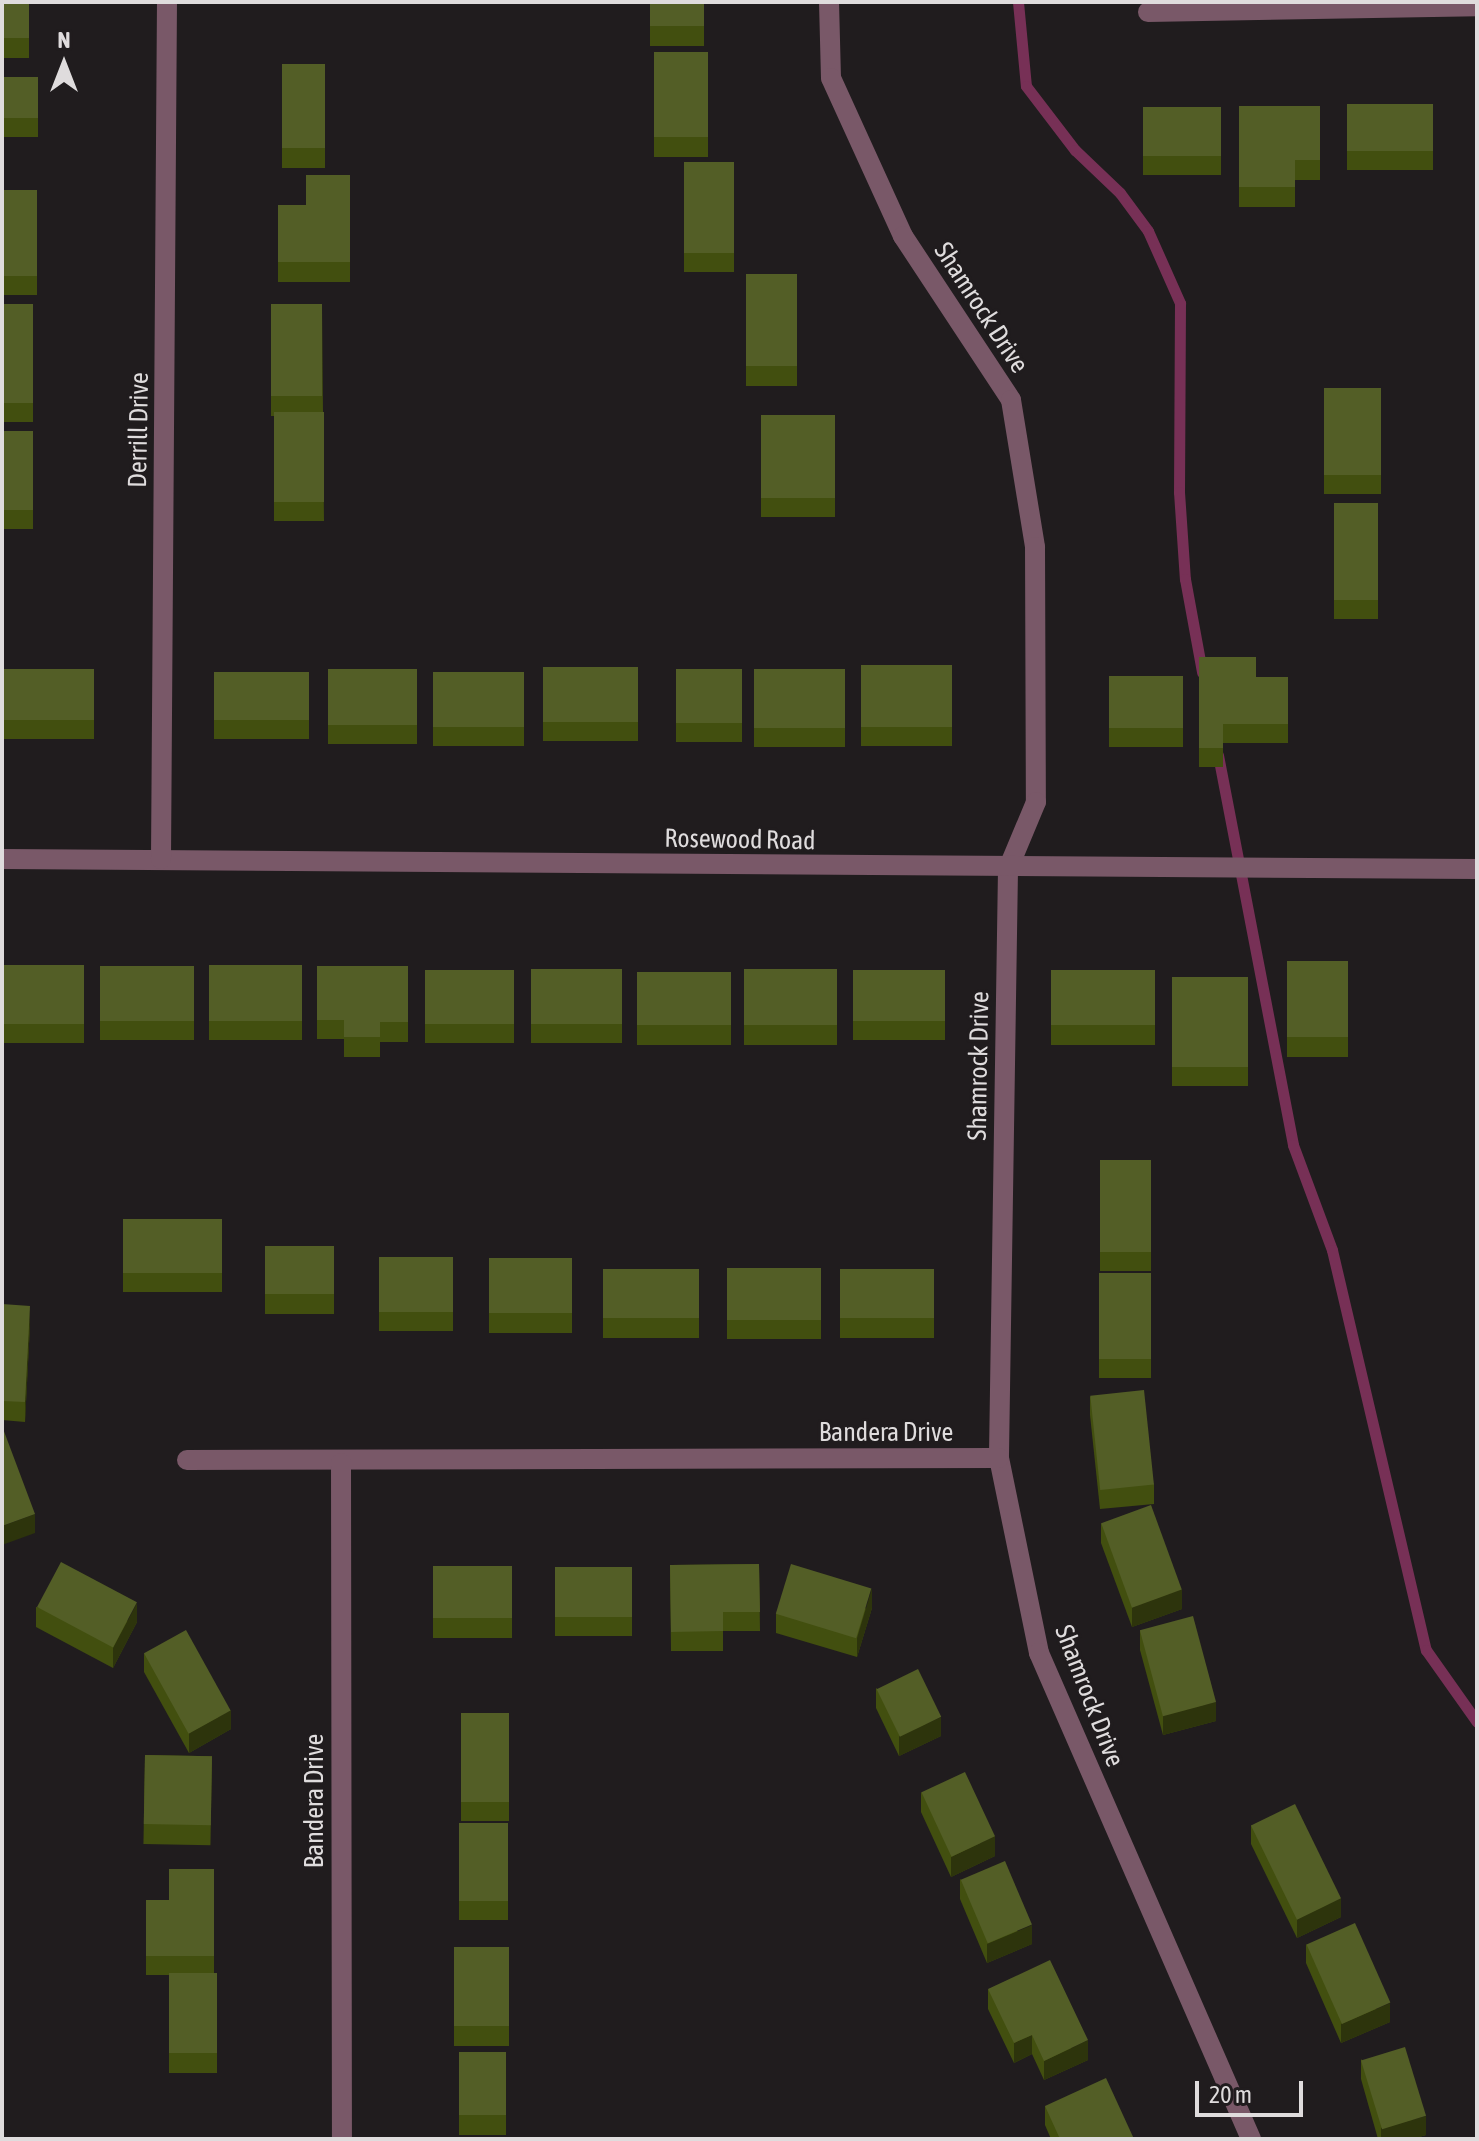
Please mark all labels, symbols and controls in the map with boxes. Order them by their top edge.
north arrow [24,24,104,104]
text: N [58,27,70,53]
street label: Shamrock Drive [927,237,1035,379]
street label: Derrill Drive [122,372,156,488]
street label: Rosewood Road [664,823,816,857]
street label: Shamrock Drive [962,991,996,1141]
street label: Bandera Drive [819,1417,953,1449]
street label: Shamrock Drive [1048,1621,1130,1771]
street label: Bandera Drive [299,1734,331,1868]
scale bar [1199,2065,1307,2115]
text: 20 m [1209,2081,1252,2108]

